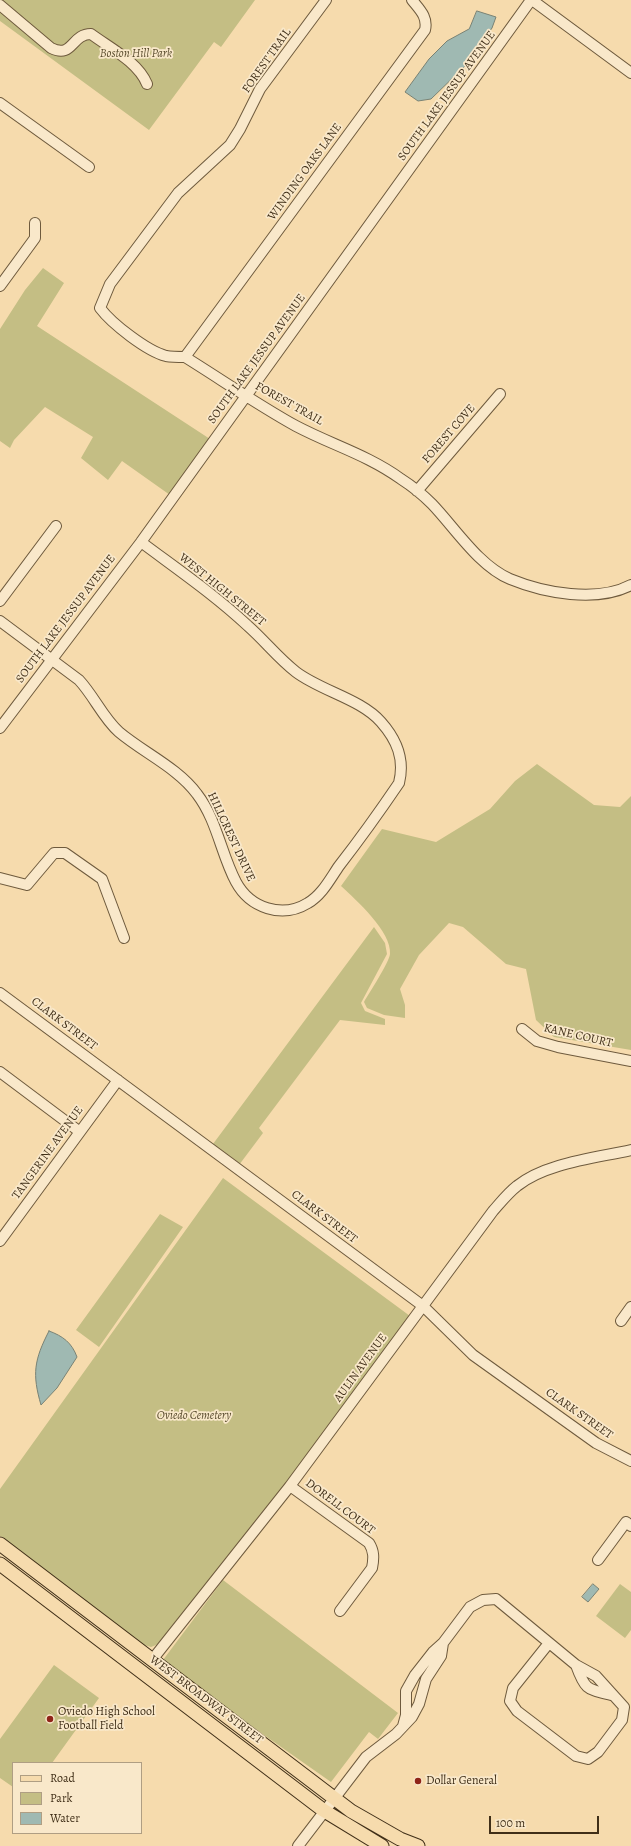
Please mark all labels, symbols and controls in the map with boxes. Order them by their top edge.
street label: FOREST TRAIL [239,26,295,96]
street label: SOUTH LAKE JESSUP AVENUE [395,28,499,164]
park label: Boston Hill Park [100,47,172,61]
street label: WINDING OAKS LANE [265,121,345,223]
street label: SOUTH LAKE JESSUP AVENUE [205,291,309,427]
street label: FOREST TRAIL [253,379,325,429]
street label: FOREST COVE [419,401,479,467]
street label: WEST HIGH STREET [176,551,268,629]
street label: SOUTH LAKE JESSUP AVENUE [13,552,119,686]
street label: HILLCREST DRIVE [204,790,258,884]
street label: CLARK STREET [28,994,100,1054]
street label: KANE COURT [542,1021,614,1051]
street label: TANGERINE AVENUE [9,1104,87,1202]
street label: CLARK STREET [288,1187,360,1247]
street label: AULIN AVENUE [331,1331,391,1405]
street label: CLARK STREET [542,1385,616,1443]
park label: Oviedo Cemetery [157,1409,231,1423]
street label: DORELL COURT [302,1476,378,1538]
street label: WEST BROADWAY STREET [146,1653,266,1747]
place label: Oviedo High School Football Field [58,1705,155,1733]
marker: Oviedo High School Football Field [45,1714,55,1724]
legend [12,1762,142,1834]
text: Road [50,1770,75,1786]
place label: Dollar General [426,1774,497,1788]
marker: Dollar General [413,1776,423,1786]
text: Park [50,1790,73,1806]
scale bar [491,1808,601,1834]
text: Water [50,1810,80,1826]
text: 100 m [496,1815,525,1831]

